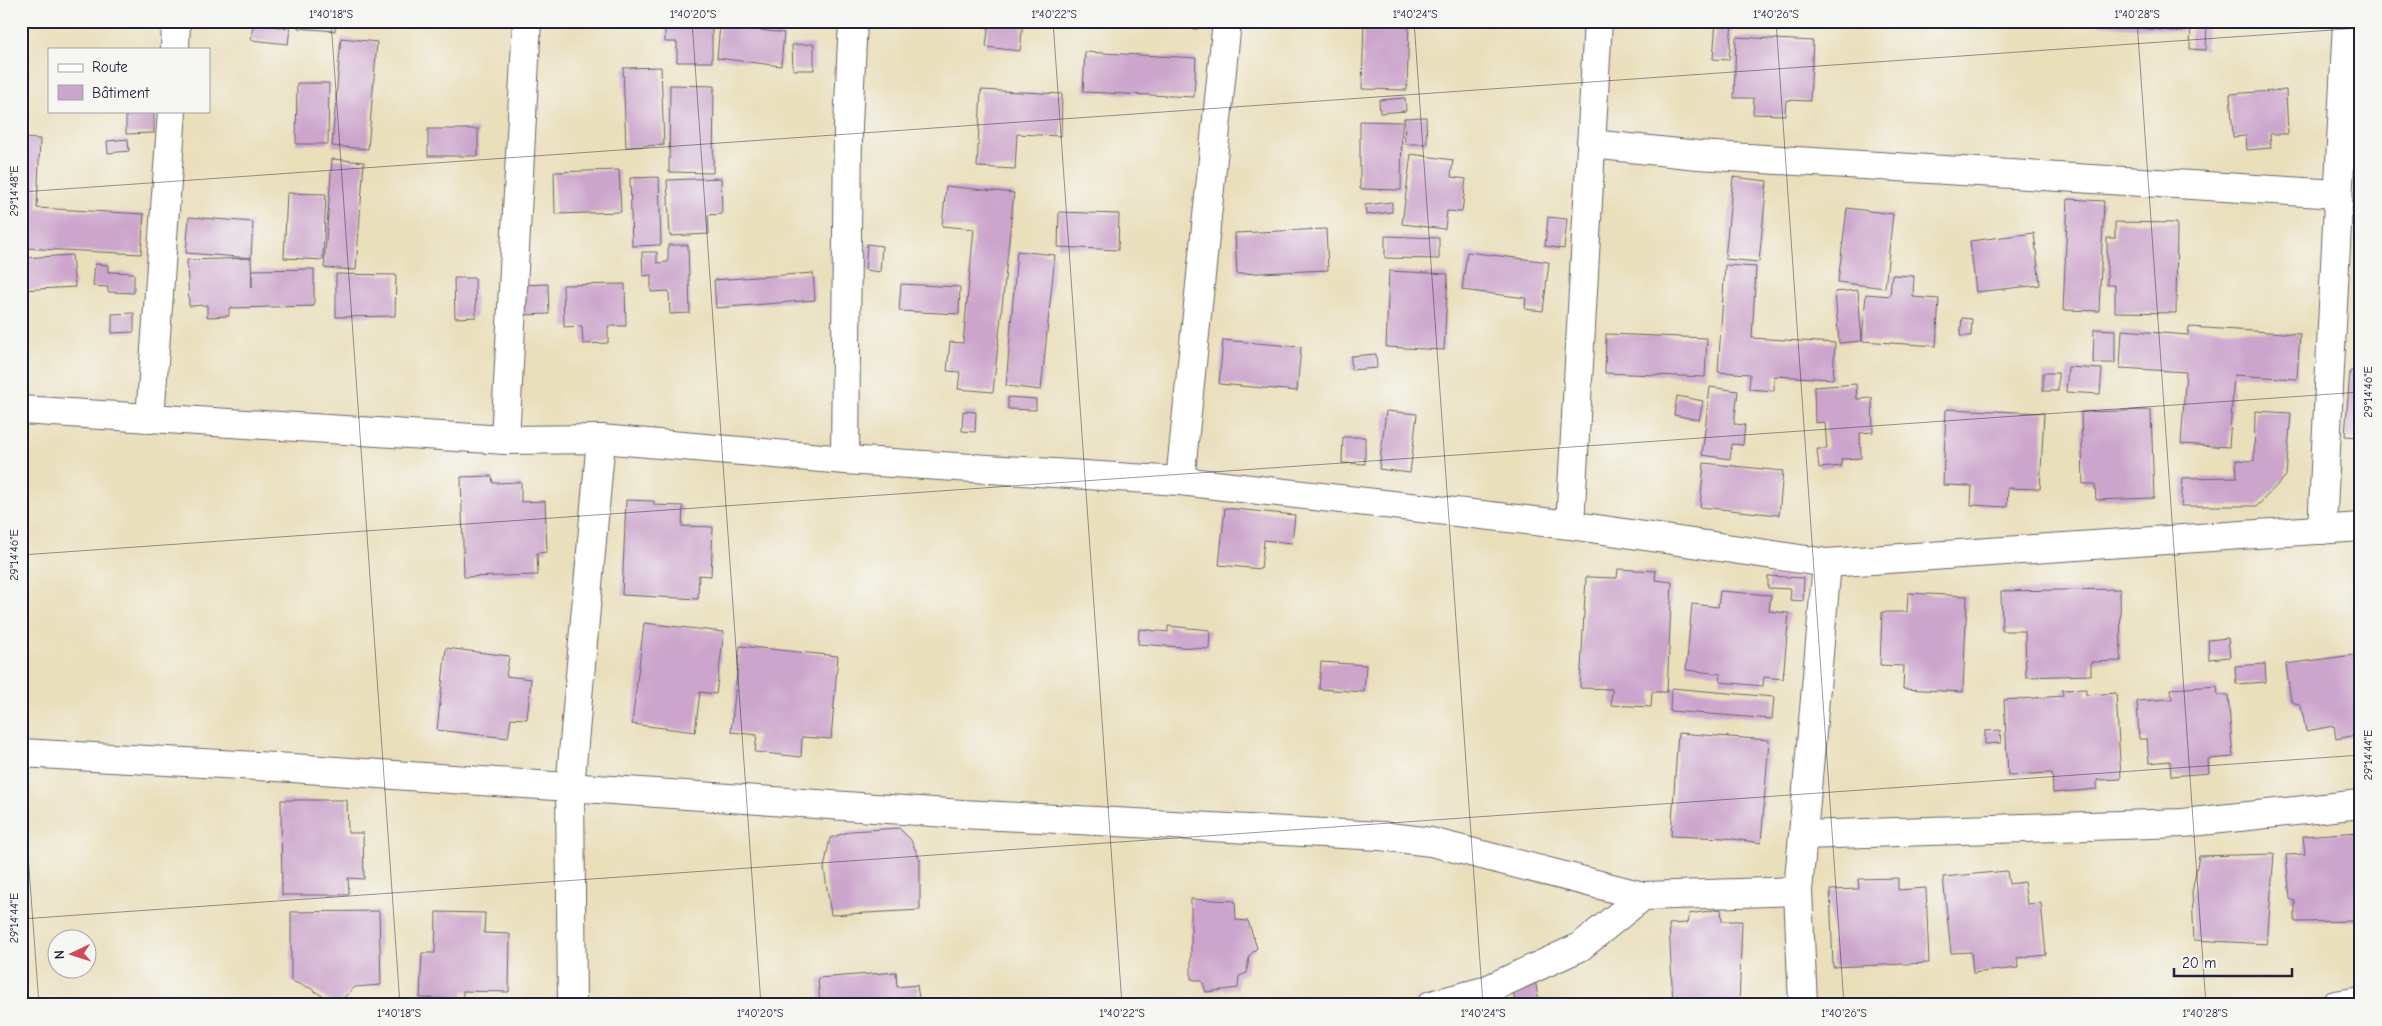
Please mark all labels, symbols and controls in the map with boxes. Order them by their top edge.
text: 1°40'18"S [309,7,353,21]
text: 1°40'20"S [670,7,717,21]
text: 1°40'22"S [1031,7,1077,21]
text: 1°40'24"S [1392,7,1438,21]
text: 1°40'26"S [1753,7,1799,21]
text: 1°40'28"S [2114,7,2160,21]
legend [48,48,210,112]
text: Route [92,58,128,76]
text: Bâtiment [92,84,150,102]
text: 29°14'48"E [7,165,21,217]
text: 29°14'46"E [2361,366,2375,418]
text: 29°14'46"E [7,529,21,581]
text: 29°14'44"E [2361,730,2375,780]
text: 29°14'44"E [7,893,21,943]
north arrow [48,928,98,978]
scale bar [2174,946,2292,978]
text: N [51,950,68,960]
text: 20 m [2182,954,2216,972]
text: 1°40'18"S [377,1006,421,1020]
text: 1°40'20"S [737,1006,784,1020]
text: 1°40'22"S [1099,1006,1145,1020]
text: 1°40'24"S [1460,1006,1506,1020]
text: 1°40'26"S [1821,1006,1867,1020]
text: 1°40'28"S [2182,1006,2228,1020]

